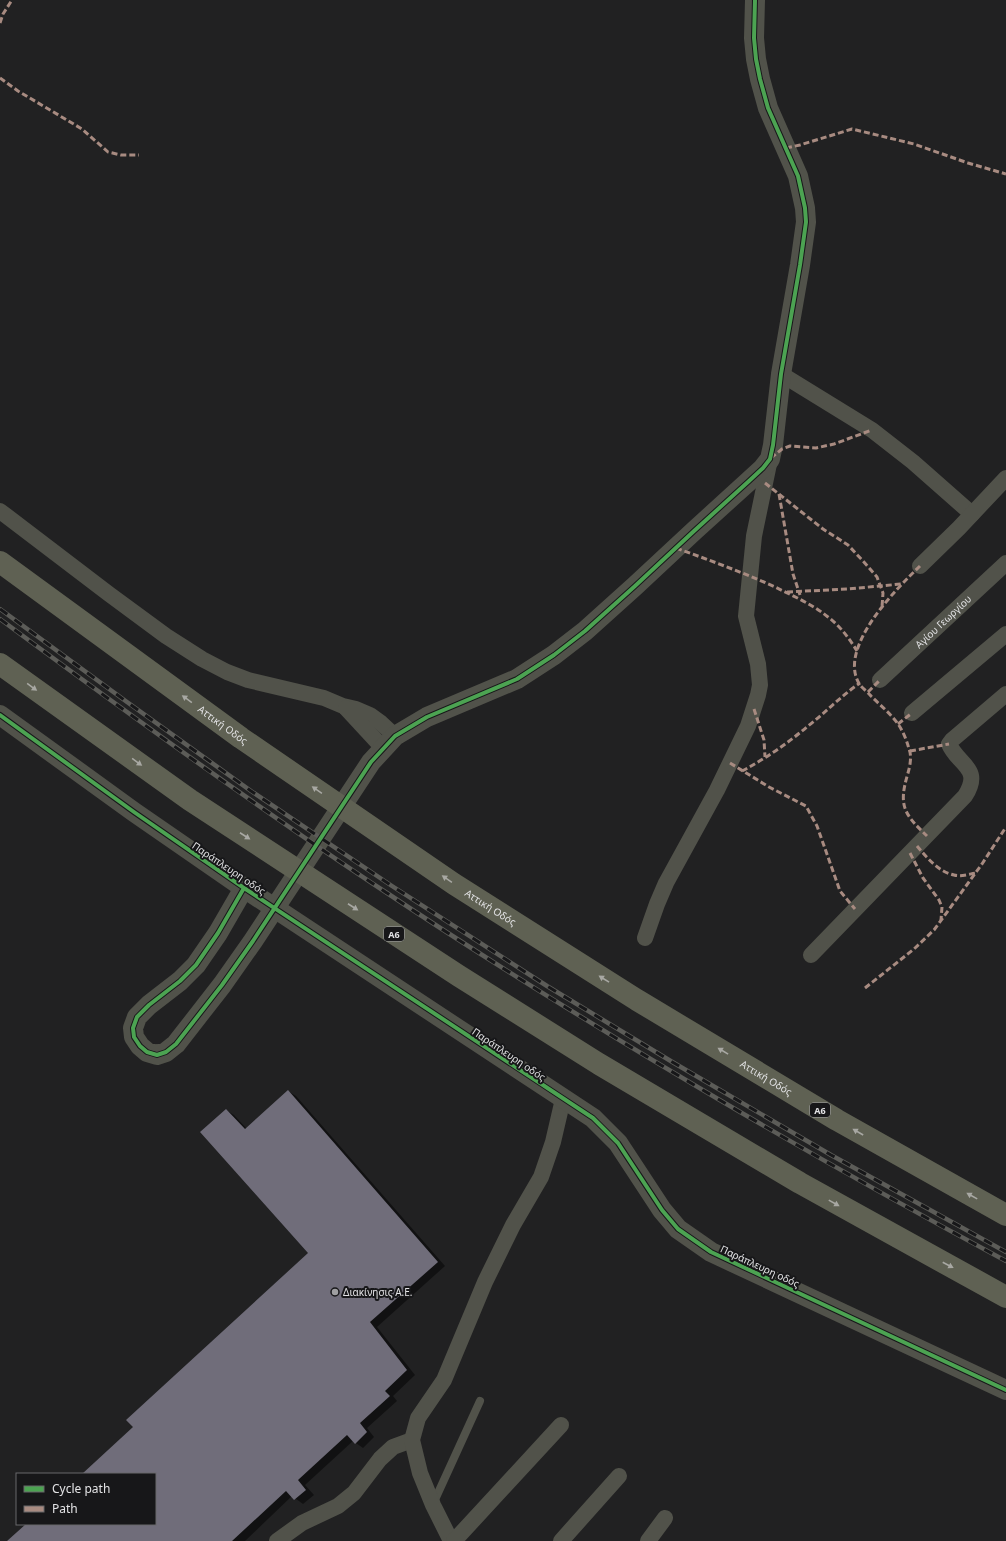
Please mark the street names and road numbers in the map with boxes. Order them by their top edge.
street label: Αγίου Γεωργίου [912,592,974,651]
street label: Αττική Οδός [195,702,251,748]
street label: Παράπλευρη οδός [190,838,269,898]
street label: Αττική Οδός [462,886,519,929]
road number: Α6 [384,927,404,941]
street label: Παράπλευρη οδός [470,1024,549,1084]
street label: Αττική Οδός [738,1057,795,1099]
road number: Α6 [810,1103,830,1117]
street label: Παράπλευρη οδός [718,1242,802,1290]

